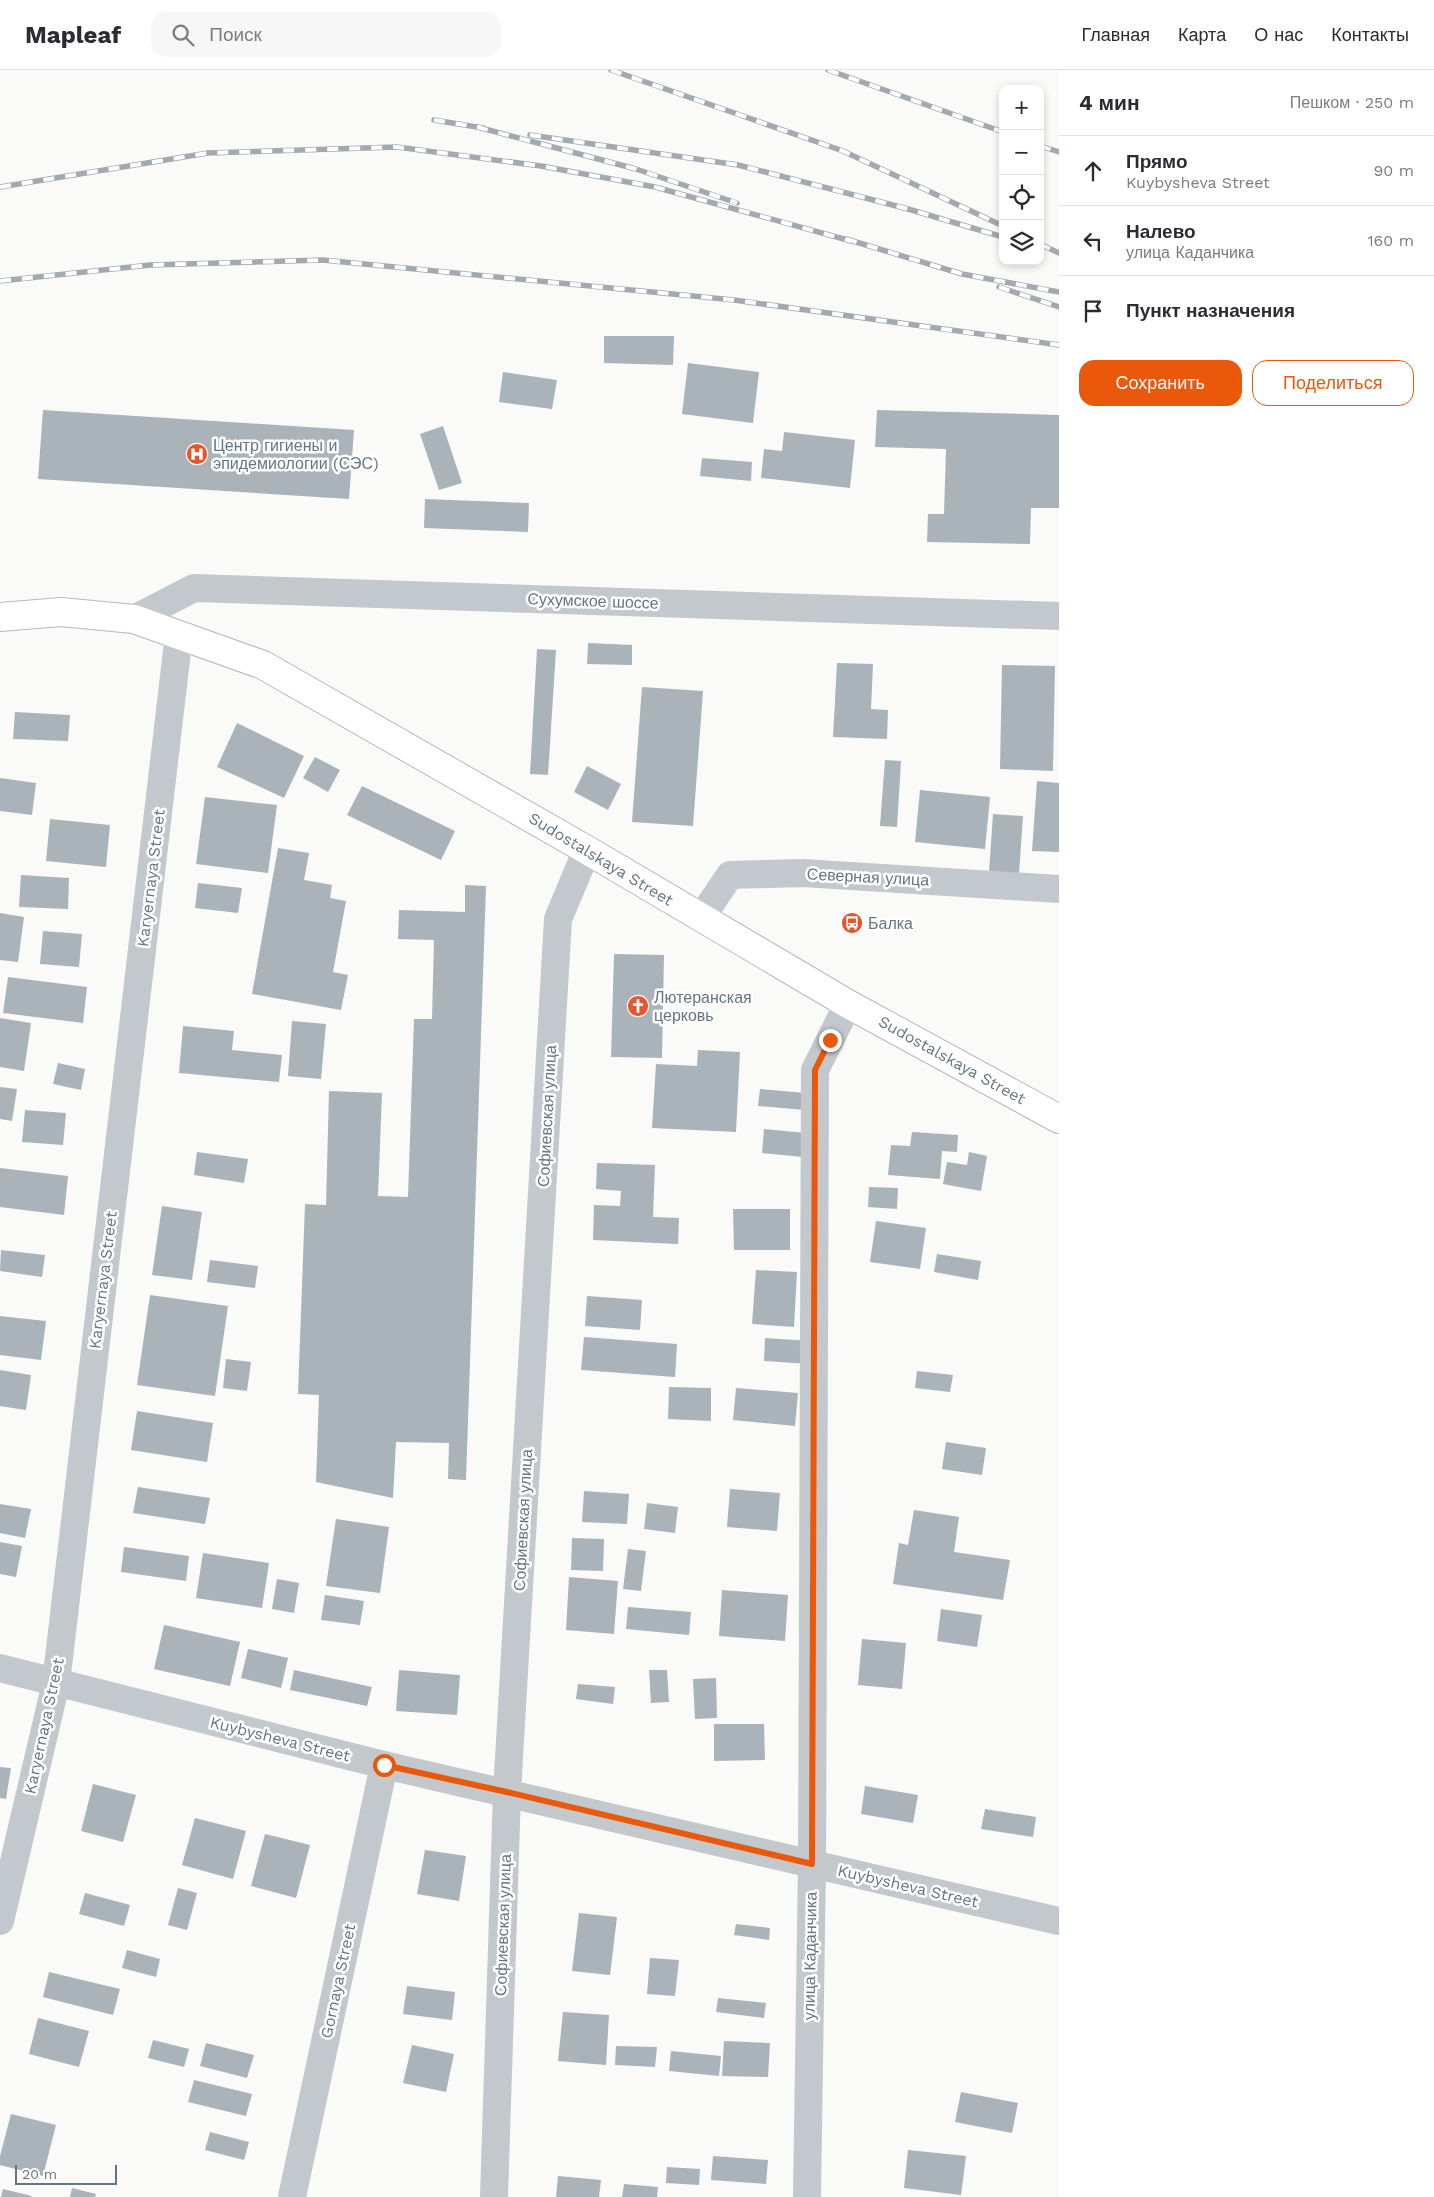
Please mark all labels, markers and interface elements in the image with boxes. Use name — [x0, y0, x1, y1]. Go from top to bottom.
search box — [151, 12, 501, 57]
text: Mapleaf — [25, 21, 121, 49]
icon: search — [169, 21, 197, 49]
text: Поиск — [209, 23, 262, 46]
text: Главная — [1081, 24, 1150, 45]
text: Карта — [1178, 24, 1226, 45]
text: О нас — [1254, 24, 1303, 45]
text: Контакты — [1331, 24, 1409, 45]
map controls — [999, 85, 1044, 265]
button: + — [999, 85, 1044, 130]
text: 4 мин — [1079, 90, 1140, 115]
text: Пешком · 250 m — [1290, 93, 1414, 112]
button: − — [999, 130, 1044, 175]
text: Прямо — [1126, 150, 1188, 173]
icon: ahead — [1079, 157, 1107, 185]
text: 90 m — [1373, 161, 1414, 180]
text: Kuybysheva Street — [1126, 173, 1270, 192]
button: locate — [999, 175, 1044, 220]
button: layers — [999, 220, 1044, 265]
text: Налево — [1126, 220, 1196, 243]
icon: left — [1079, 227, 1107, 255]
text: 160 m — [1367, 231, 1414, 250]
text: улица Каданчика — [1126, 243, 1254, 262]
icon: arrive — [1079, 297, 1107, 325]
text: Пункт назначения — [1126, 299, 1295, 322]
button: Сохранить — [1079, 360, 1242, 406]
button: Поделиться — [1252, 360, 1414, 406]
place label: Центр гигиены и эпидемиологии (СЭС) — [213, 436, 379, 473]
hospital icon: Центр гигиены и эпидемиологии (СЭС) — [185, 442, 209, 466]
street label: Сухумское шоссе — [527, 589, 659, 613]
street label: Karyernaya Street — [133, 808, 169, 948]
street label: Sudostalskaya Street — [525, 808, 677, 910]
street label: Северная улица — [806, 864, 930, 890]
bus stop icon: Балка — [840, 911, 864, 935]
place label: Балка — [868, 914, 913, 933]
place label: Лютеранская церковь — [654, 988, 752, 1025]
church icon: Лютеранская церковь — [626, 994, 650, 1018]
street label: Sudostalskaya Street — [875, 1012, 1029, 1108]
route end — [819, 1029, 842, 1052]
street label: Софиевская улица — [534, 1044, 560, 1187]
street label: Karyernaya Street — [85, 1210, 121, 1350]
street label: Софиевская улица — [510, 1448, 536, 1591]
street label: Karyernaya Street — [20, 1656, 68, 1796]
street label: Kuybysheva Street — [208, 1712, 352, 1766]
route start — [373, 1754, 396, 1777]
street label: Софиевская улица — [491, 1854, 515, 1996]
street label: Kuybysheva Street — [836, 1861, 980, 1911]
street label: улица Каданчика — [799, 1892, 821, 2020]
street label: Gornaya Street — [317, 1922, 359, 2040]
scale bar — [15, 2162, 118, 2185]
text: 20 m — [22, 2166, 57, 2182]

